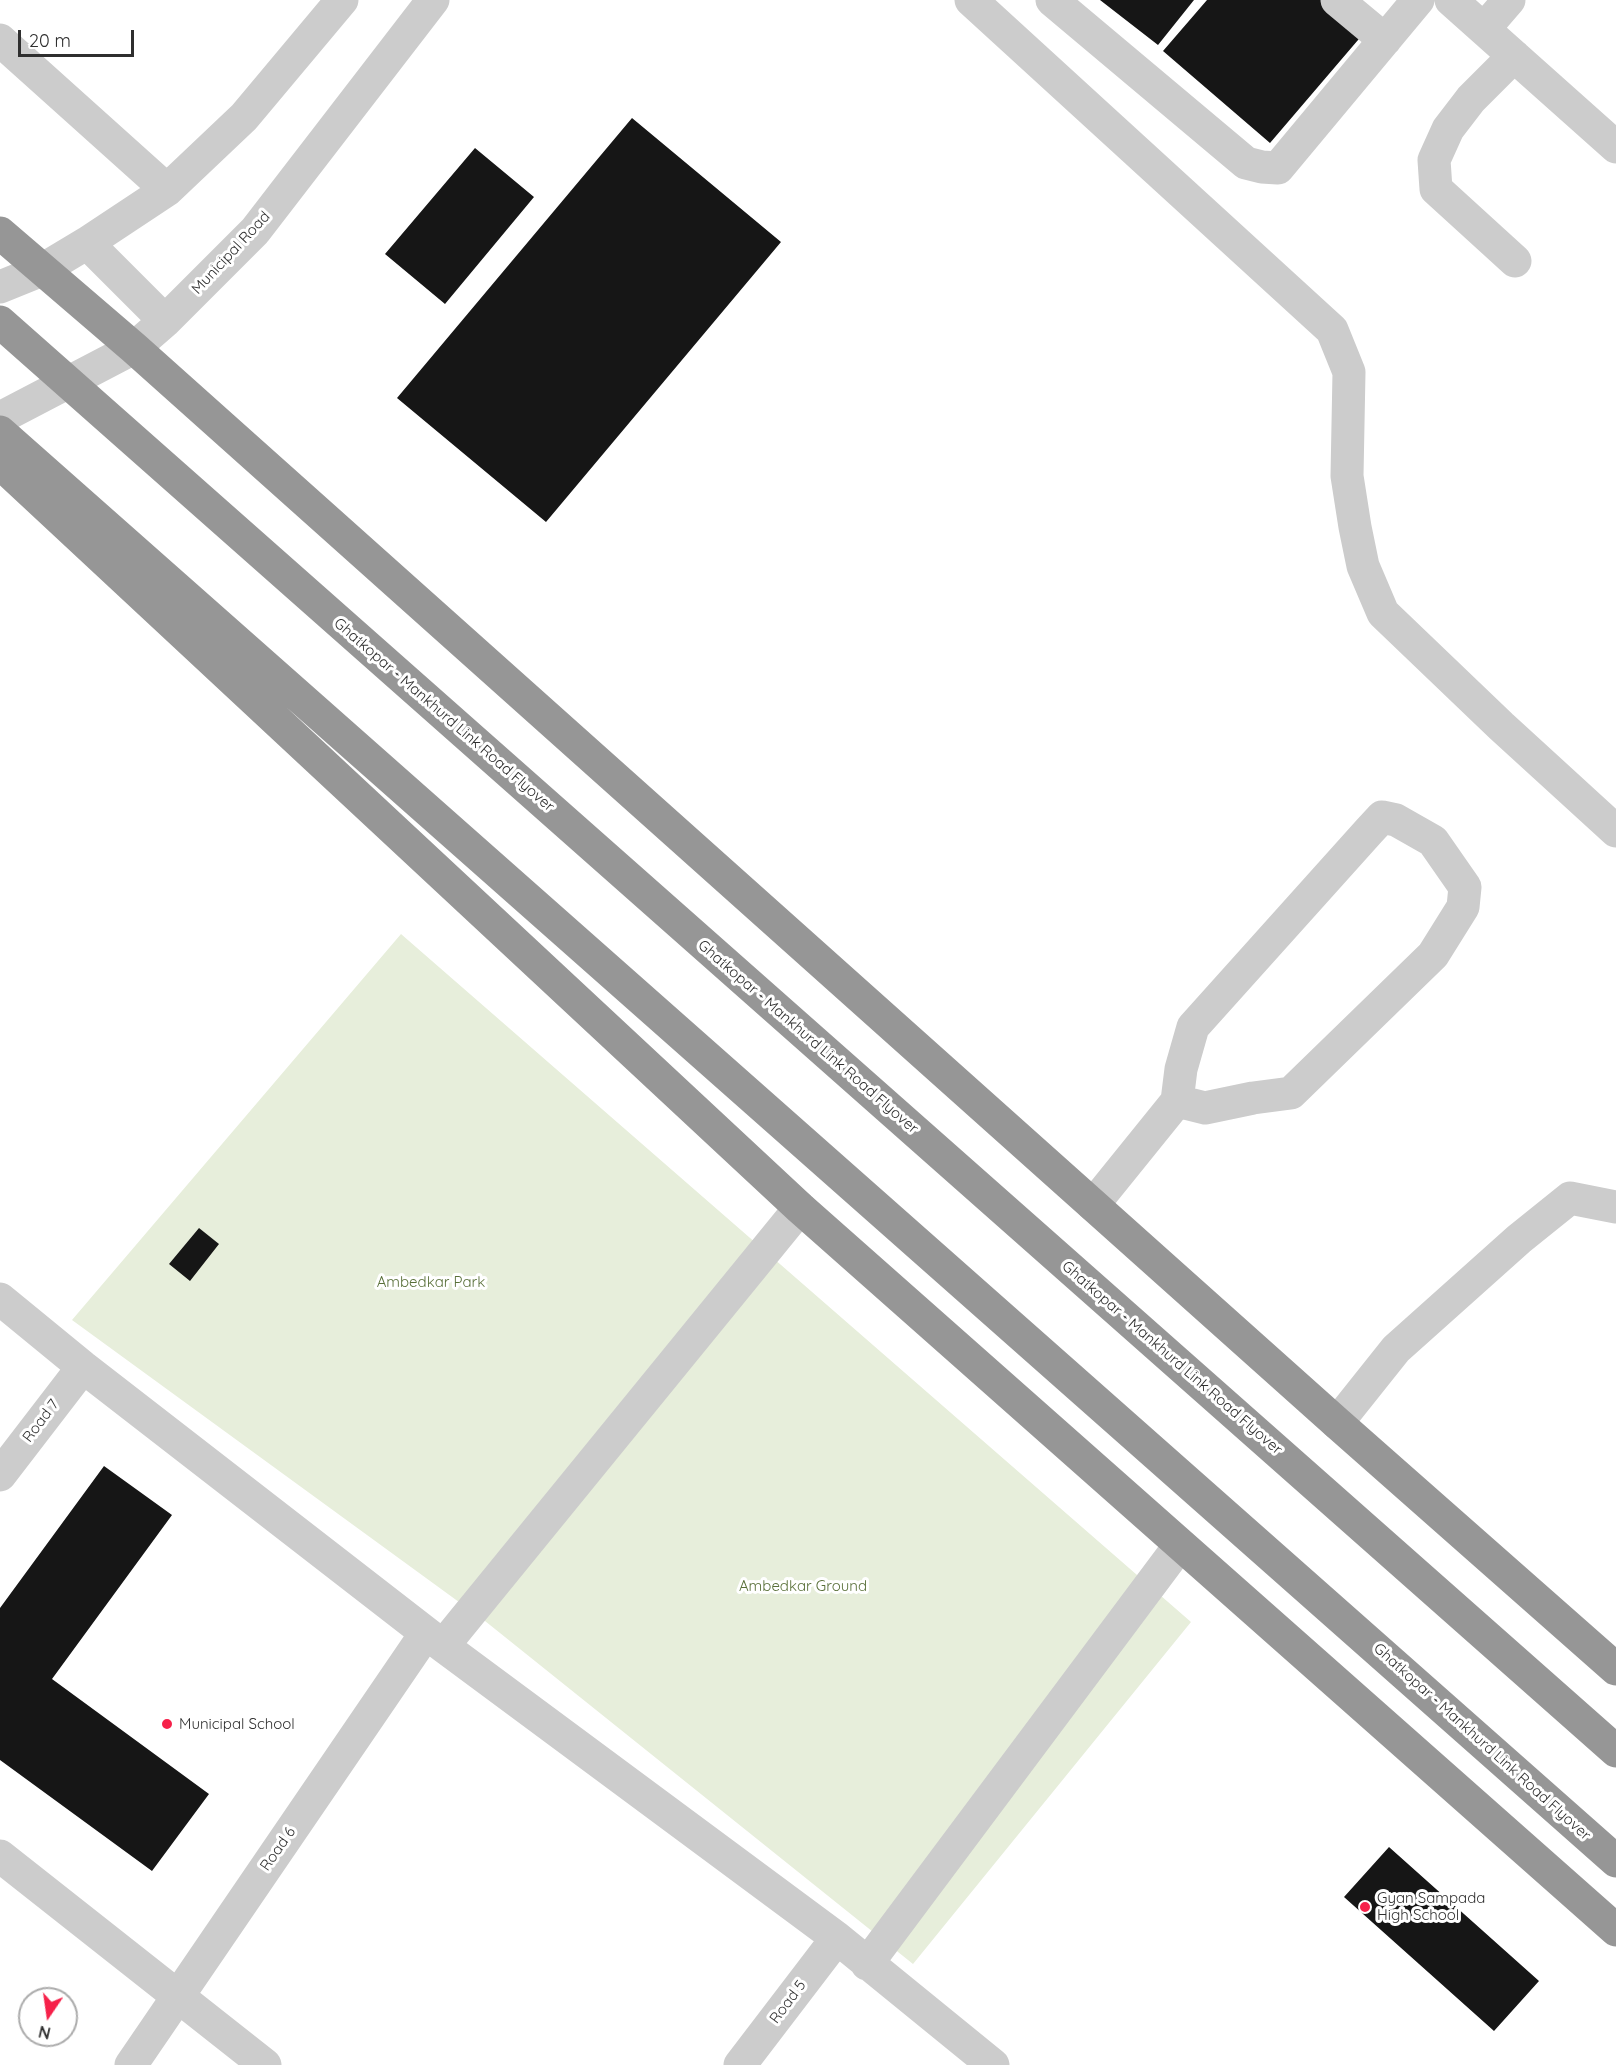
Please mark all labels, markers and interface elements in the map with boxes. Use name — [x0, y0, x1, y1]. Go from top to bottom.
scale bar — [21, 18, 136, 56]
text: 20 m — [29, 29, 71, 52]
street label: Municipal Road — [188, 208, 274, 298]
street label: Ghatkopar - Mankhurd Link Road Flyover — [330, 614, 558, 816]
street label: Ghatkopar - Mankhurd Link Road Flyover — [694, 936, 922, 1138]
street label: Ghatkopar - Mankhurd Link Road Flyover — [1058, 1257, 1286, 1459]
park label: Ambedkar Park — [377, 1273, 485, 1291]
street label: Road 7 — [19, 1396, 63, 1446]
park label: Ambedkar Ground — [739, 1577, 867, 1595]
street label: Ghatkopar - Mankhurd Link Road Flyover — [1370, 1640, 1594, 1844]
place label: Municipal School — [179, 1715, 295, 1733]
marker: Municipal School — [160, 1717, 174, 1731]
street label: Road 6 — [256, 1824, 300, 1874]
place label: Gyan Sampada High School — [1377, 1889, 1485, 1924]
marker: Gyan Sampada High School — [1358, 1900, 1372, 1914]
street label: Road 5 — [766, 1977, 810, 2027]
north arrow — [18, 1987, 78, 2047]
text: N — [36, 2022, 52, 2044]

